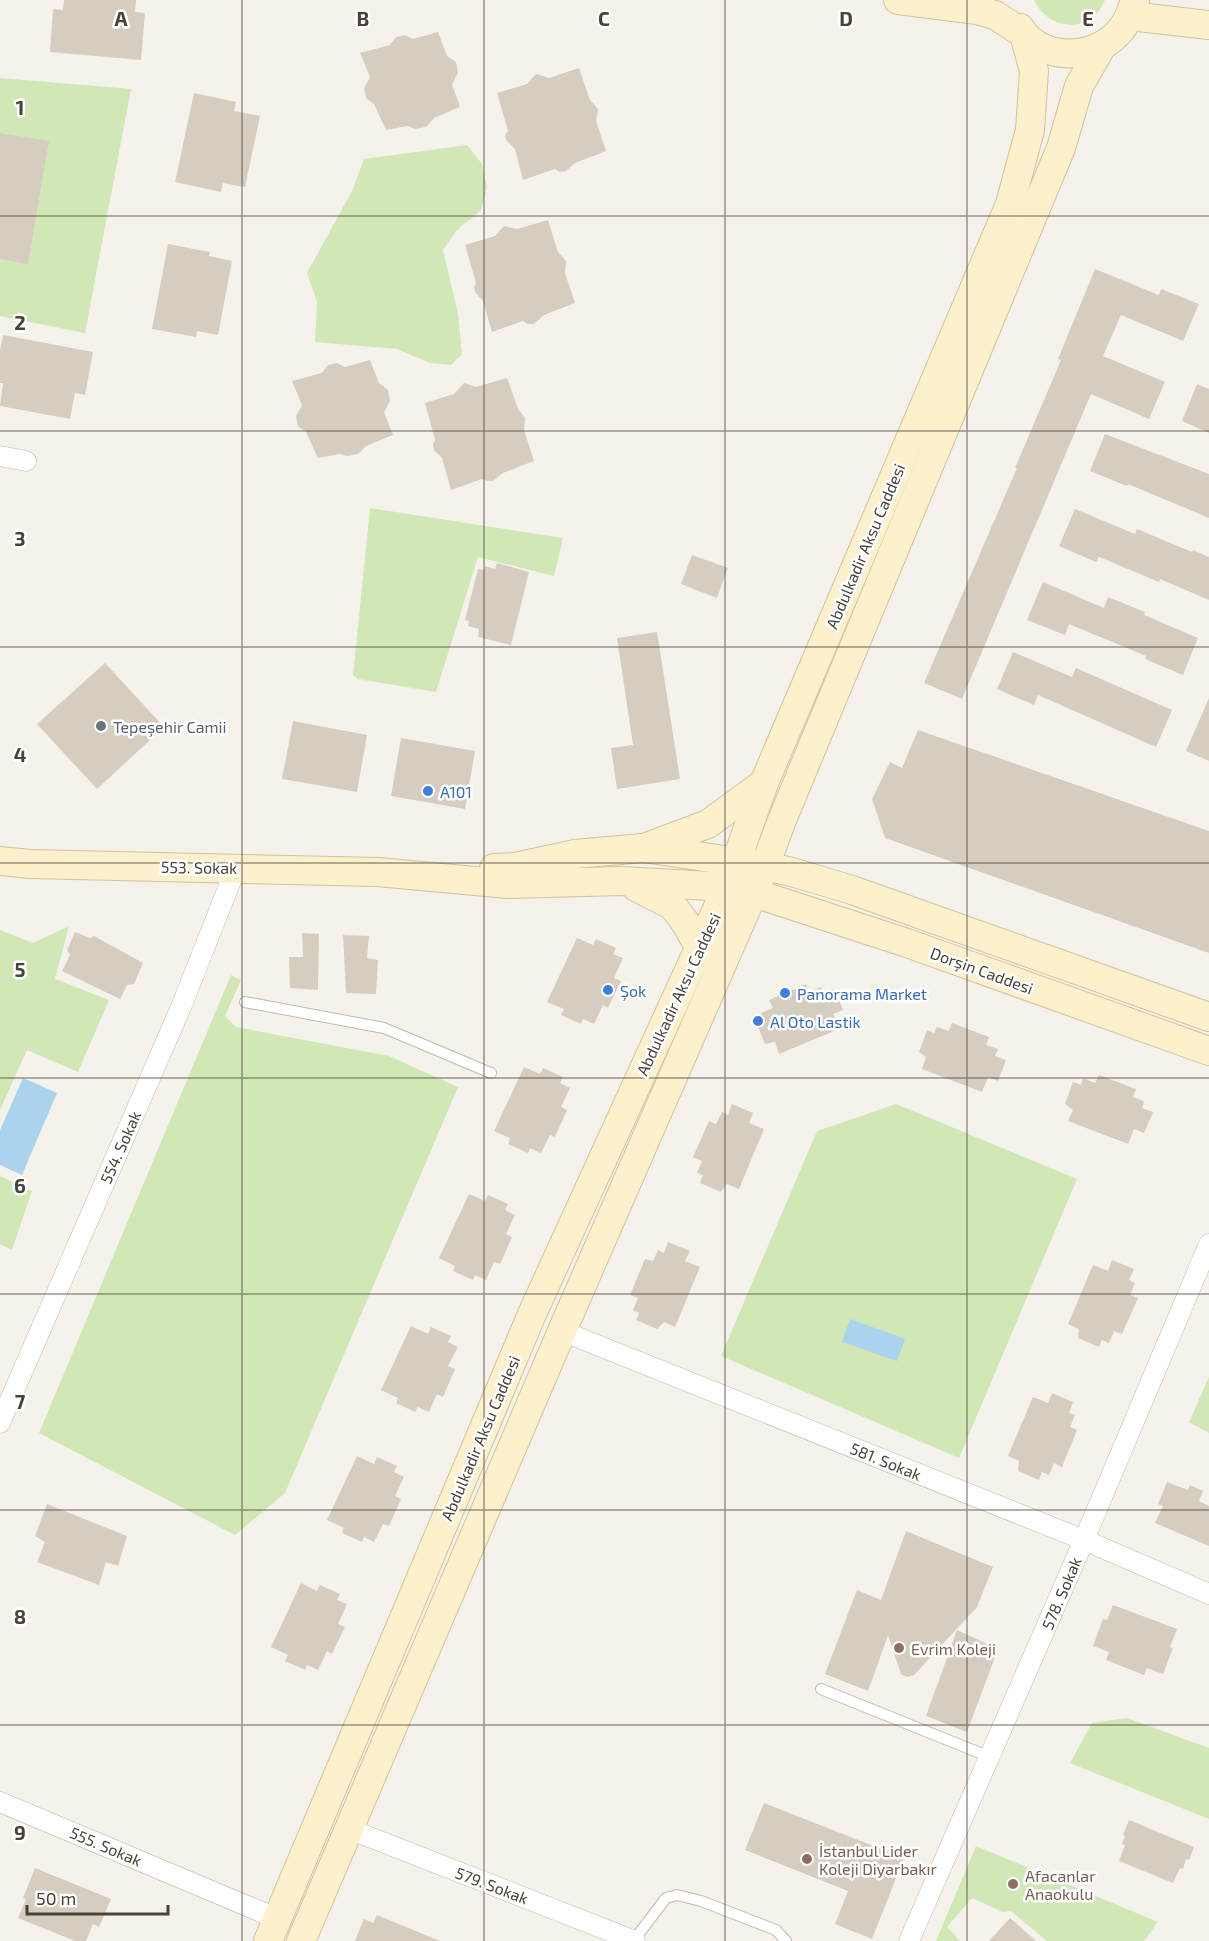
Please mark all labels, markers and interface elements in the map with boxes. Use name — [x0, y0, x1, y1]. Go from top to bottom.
text: A — [114, 6, 128, 30]
text: B — [357, 6, 369, 30]
text: C — [598, 6, 610, 30]
text: D — [839, 6, 853, 30]
text: E — [1082, 6, 1094, 30]
text: 1 — [16, 95, 24, 119]
text: 2 — [14, 310, 26, 334]
street label: Abdulkadir Aksu Caddesi — [822, 461, 908, 631]
text: 3 — [14, 526, 26, 550]
place label: Tepeşehir Camii — [113, 717, 226, 737]
marker: Tepeşehir Camii — [94, 719, 108, 733]
text: 4 — [14, 742, 27, 766]
place label: A101 — [440, 782, 472, 801]
marker: A101 — [421, 784, 435, 798]
street label: 553. Sokak — [161, 857, 237, 877]
street label: Abdulkadir Aksu Caddesi — [632, 910, 724, 1078]
street label: Dorşin Caddesi — [928, 943, 1036, 998]
text: 5 — [14, 957, 26, 981]
place label: Şok — [620, 981, 646, 1001]
marker: Şok — [601, 983, 615, 997]
place label: Panorama Market — [797, 984, 927, 1003]
marker: Panorama Market — [778, 986, 792, 1000]
place label: Al Oto Lastik — [770, 1012, 861, 1031]
marker: Al Oto Lastik — [751, 1014, 765, 1028]
street label: 554. Sokak — [96, 1108, 144, 1186]
text: 6 — [14, 1173, 26, 1197]
street label: Abdulkadir Aksu Caddesi — [437, 1353, 523, 1523]
text: 7 — [15, 1389, 26, 1413]
street label: 581. Sokak — [848, 1438, 924, 1484]
street label: 578. Sokak — [1037, 1554, 1085, 1632]
text: 8 — [14, 1604, 26, 1628]
place label: Evrim Koleji — [911, 1639, 996, 1659]
marker: Evrim Koleji — [892, 1641, 906, 1655]
text: 9 — [14, 1820, 26, 1844]
street label: 555. Sokak — [67, 1822, 145, 1870]
place label: İstanbul Lider Koleji Diyarbakır — [819, 1841, 937, 1879]
marker: İstanbul Lider Koleji Diyarbakır — [800, 1852, 814, 1866]
street label: 579. Sokak — [453, 1862, 531, 1908]
place label: Afacanlar Anaokulu — [1025, 1866, 1096, 1903]
marker: Afacanlar Anaokulu — [1006, 1877, 1020, 1891]
scale bar — [27, 1878, 168, 1916]
text: 50 m — [36, 1887, 76, 1909]

